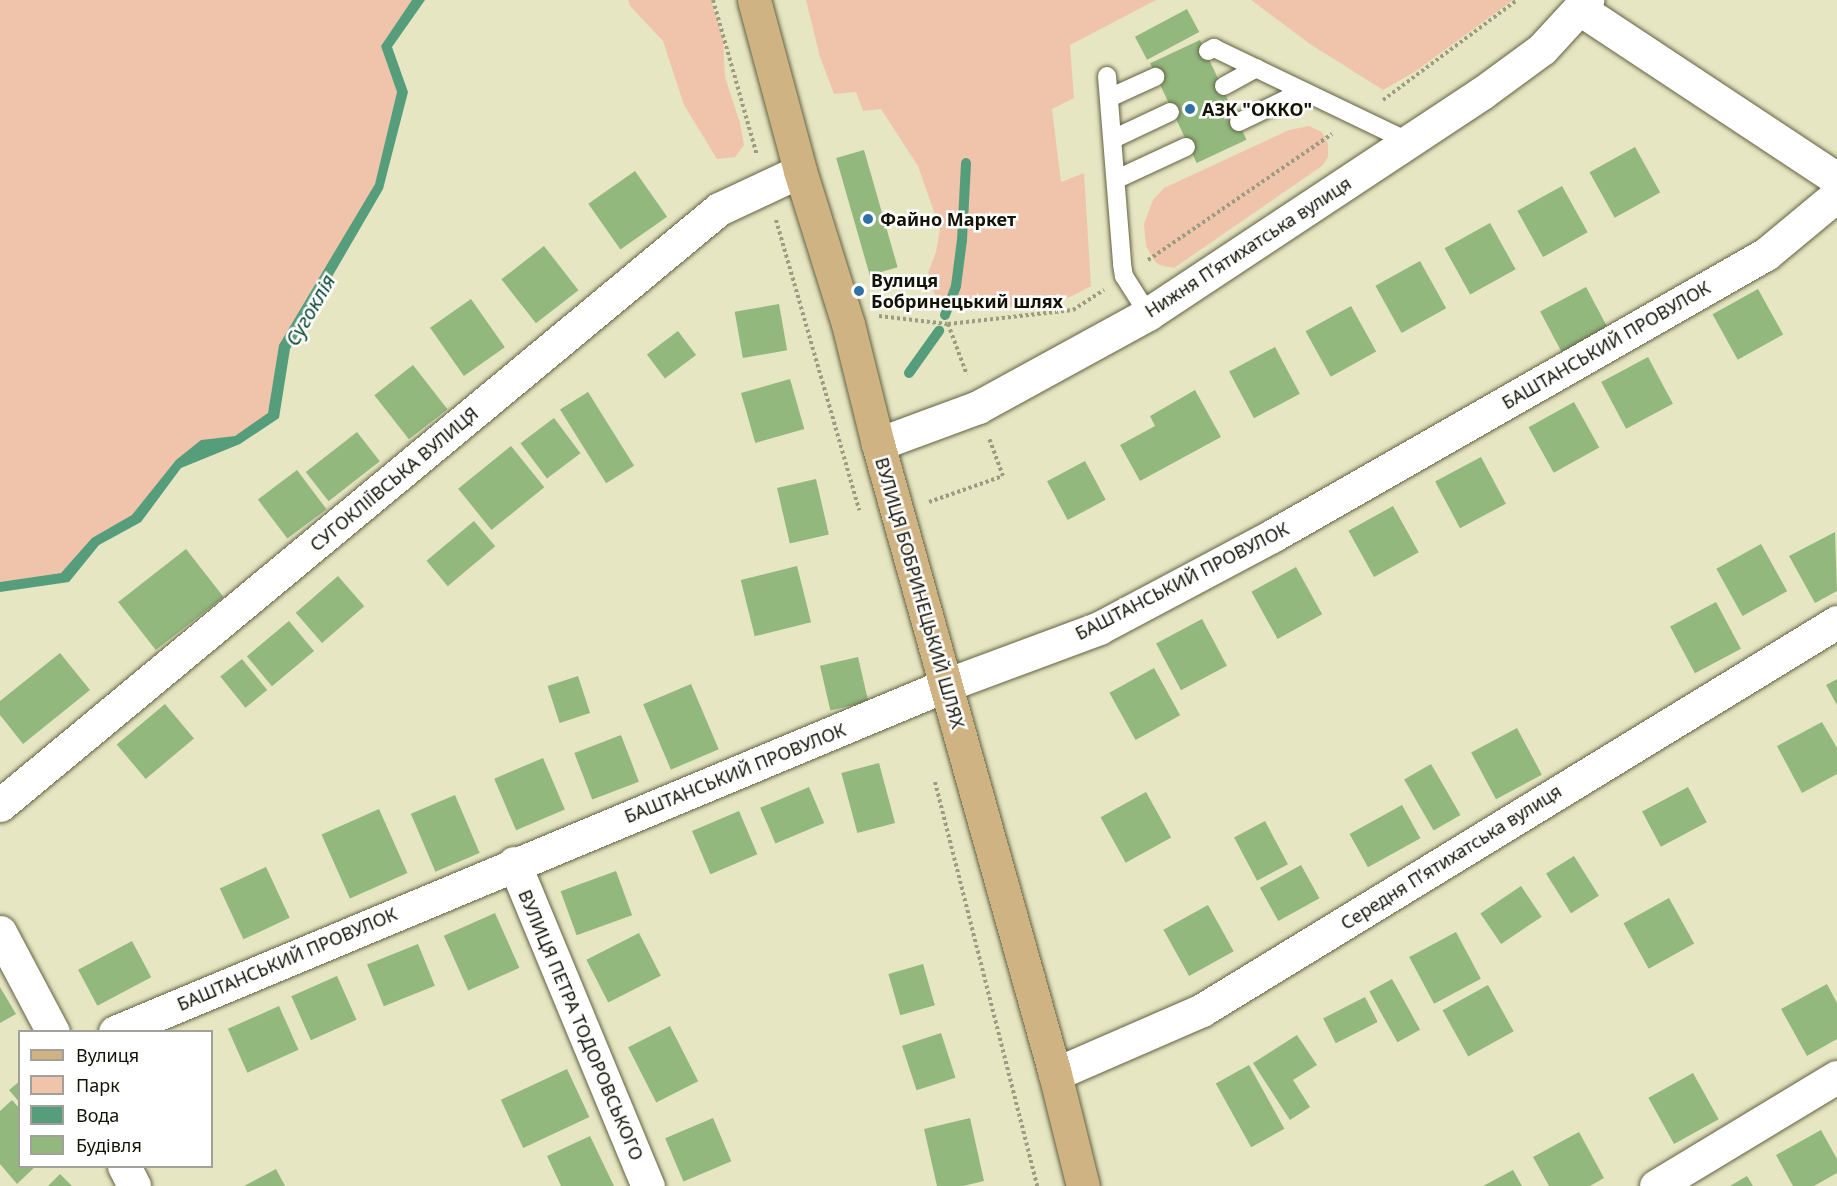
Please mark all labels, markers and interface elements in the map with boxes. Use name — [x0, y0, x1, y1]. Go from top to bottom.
place label: АЗК "ОККО" — [1202, 98, 1312, 120]
marker: АЗК "ОККО" — [1183, 102, 1197, 116]
street label: Нижня Пʼятихатська вулиця — [1141, 172, 1355, 322]
place label: Файно Маркет — [880, 208, 1016, 230]
marker: Файно Маркет — [861, 212, 875, 226]
water label: Сугоклія — [280, 270, 340, 350]
place label: Вулиця Бобринецький шлях — [871, 270, 1063, 312]
street label: БАШТАНСЬКИЙ ПРОВУЛОК — [1498, 276, 1714, 414]
marker: Вулиця Бобринецький шлях — [852, 284, 866, 298]
street label: СУГОКЛІЇВСЬКА ВУЛИЦЯ — [306, 402, 482, 556]
street label: ВУЛИЦЯ БОБРИНЕЦЬКИЙ ШЛЯХ — [871, 455, 969, 731]
street label: БАШТАНСЬКИЙ ПРОВУЛОК — [1072, 518, 1292, 644]
street label: БАШТАНСЬКИЙ ПРОВУЛОК — [621, 719, 849, 827]
street label: Середня Пʼятихатська вулиця — [1337, 780, 1565, 934]
street label: ВУЛИЦЯ ПЕТРА ТОДОРОВСЬКОГО — [514, 886, 648, 1164]
street label: БАШТАНСЬКИЙ ПРОВУЛОК — [174, 903, 400, 1015]
legend — [18, 1030, 213, 1168]
text: Вулиця — [76, 1043, 139, 1067]
text: Парк — [76, 1073, 120, 1097]
text: Вода — [76, 1103, 119, 1127]
text: Будівля — [76, 1133, 142, 1157]

